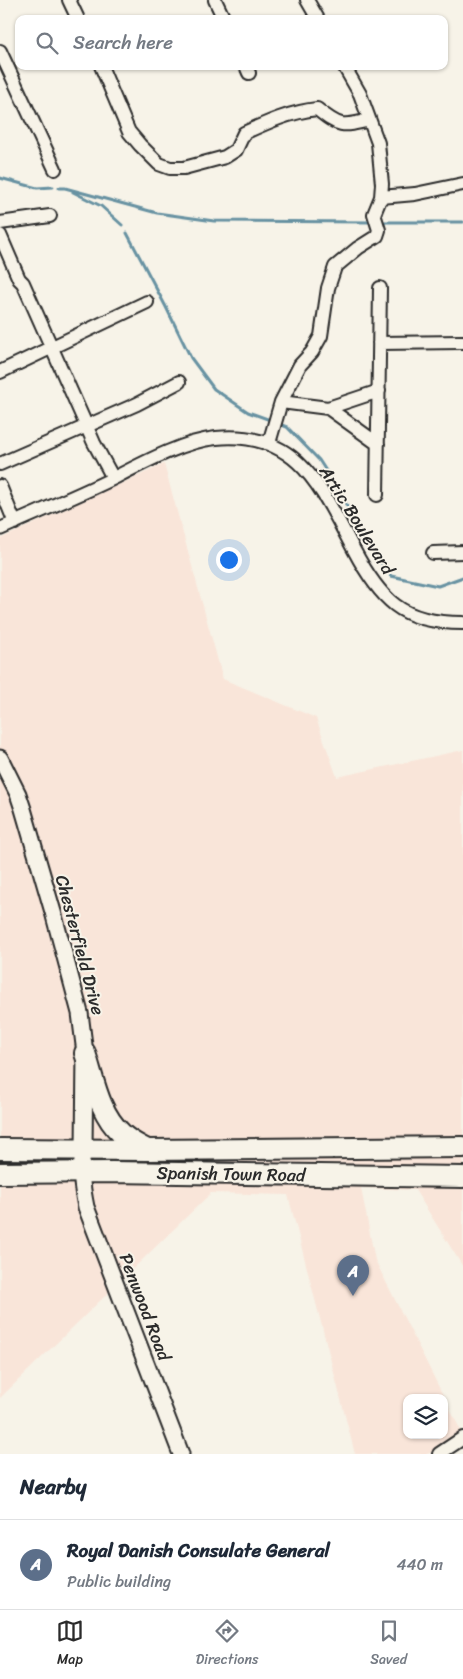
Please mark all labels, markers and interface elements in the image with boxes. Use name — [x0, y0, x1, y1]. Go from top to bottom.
search box — [15, 15, 448, 70]
text: Search here — [73, 26, 173, 59]
icon: search — [33, 29, 61, 57]
street label: Artic Boulevard — [310, 458, 404, 583]
your location — [216, 547, 242, 573]
street label: Chesterfield Drive — [46, 871, 114, 1019]
street label: Spanish Town Road — [156, 1157, 307, 1191]
street label: Penwood Road — [110, 1248, 181, 1367]
pin: A — [337, 1255, 369, 1296]
map controls — [403, 1394, 448, 1439]
button: layers — [403, 1394, 448, 1439]
text: Nearby — [20, 1468, 86, 1506]
text: Royal Danish Consulate General — [67, 1534, 330, 1567]
text: A — [31, 1550, 41, 1579]
text: 440 m — [396, 1550, 443, 1579]
text: Public building — [67, 1567, 171, 1596]
tab: Map — [56, 1617, 84, 1672]
tab: Directions — [196, 1617, 258, 1672]
tab: Saved — [370, 1617, 407, 1672]

